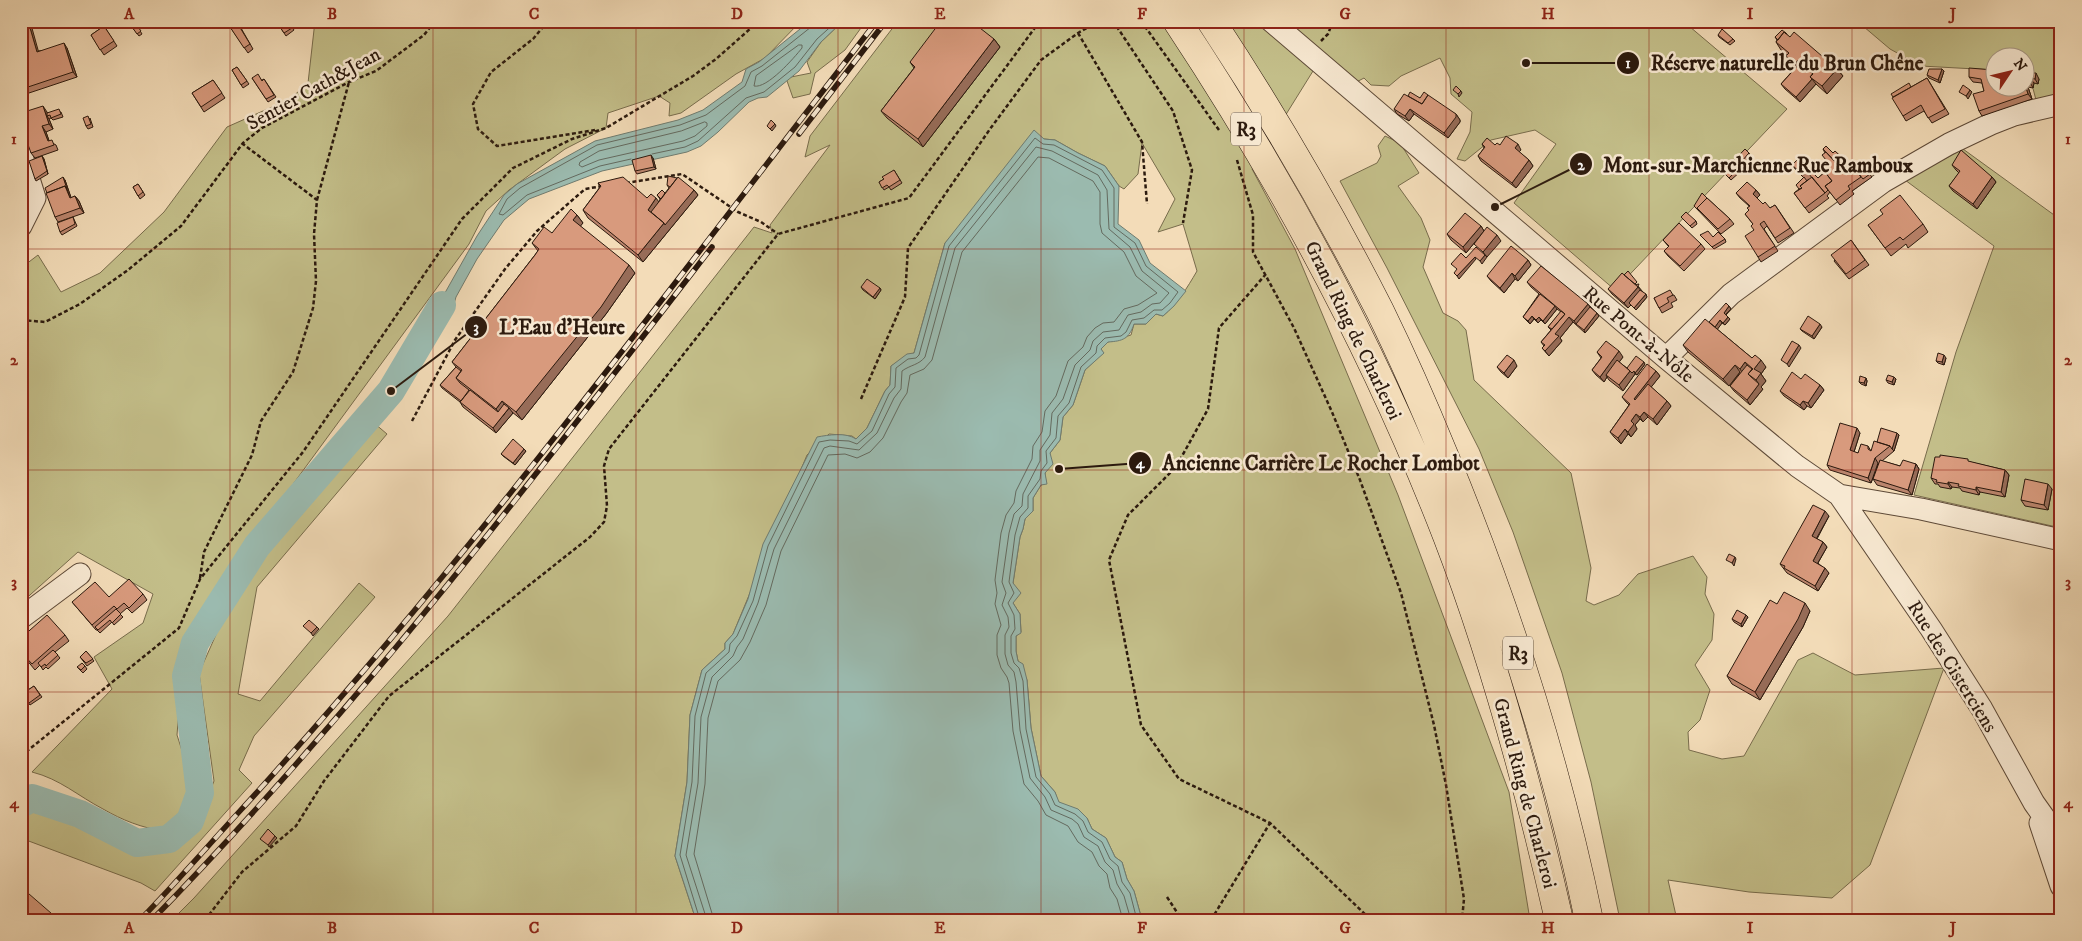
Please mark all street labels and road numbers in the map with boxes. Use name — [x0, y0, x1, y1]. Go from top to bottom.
street label: Sentier Cath&Jean — [242, 42, 386, 137]
road number: R3 — [1231, 112, 1261, 146]
street label: Grand Ring de Charleroi — [1298, 237, 1407, 424]
street label: Rue Pont-à-Nôle — [1577, 281, 1699, 389]
street label: Rue des Cisterciens — [1901, 596, 2003, 738]
road number: R3 — [1503, 636, 1533, 670]
street label: Grand Ring de Charleroi — [1487, 695, 1562, 891]

